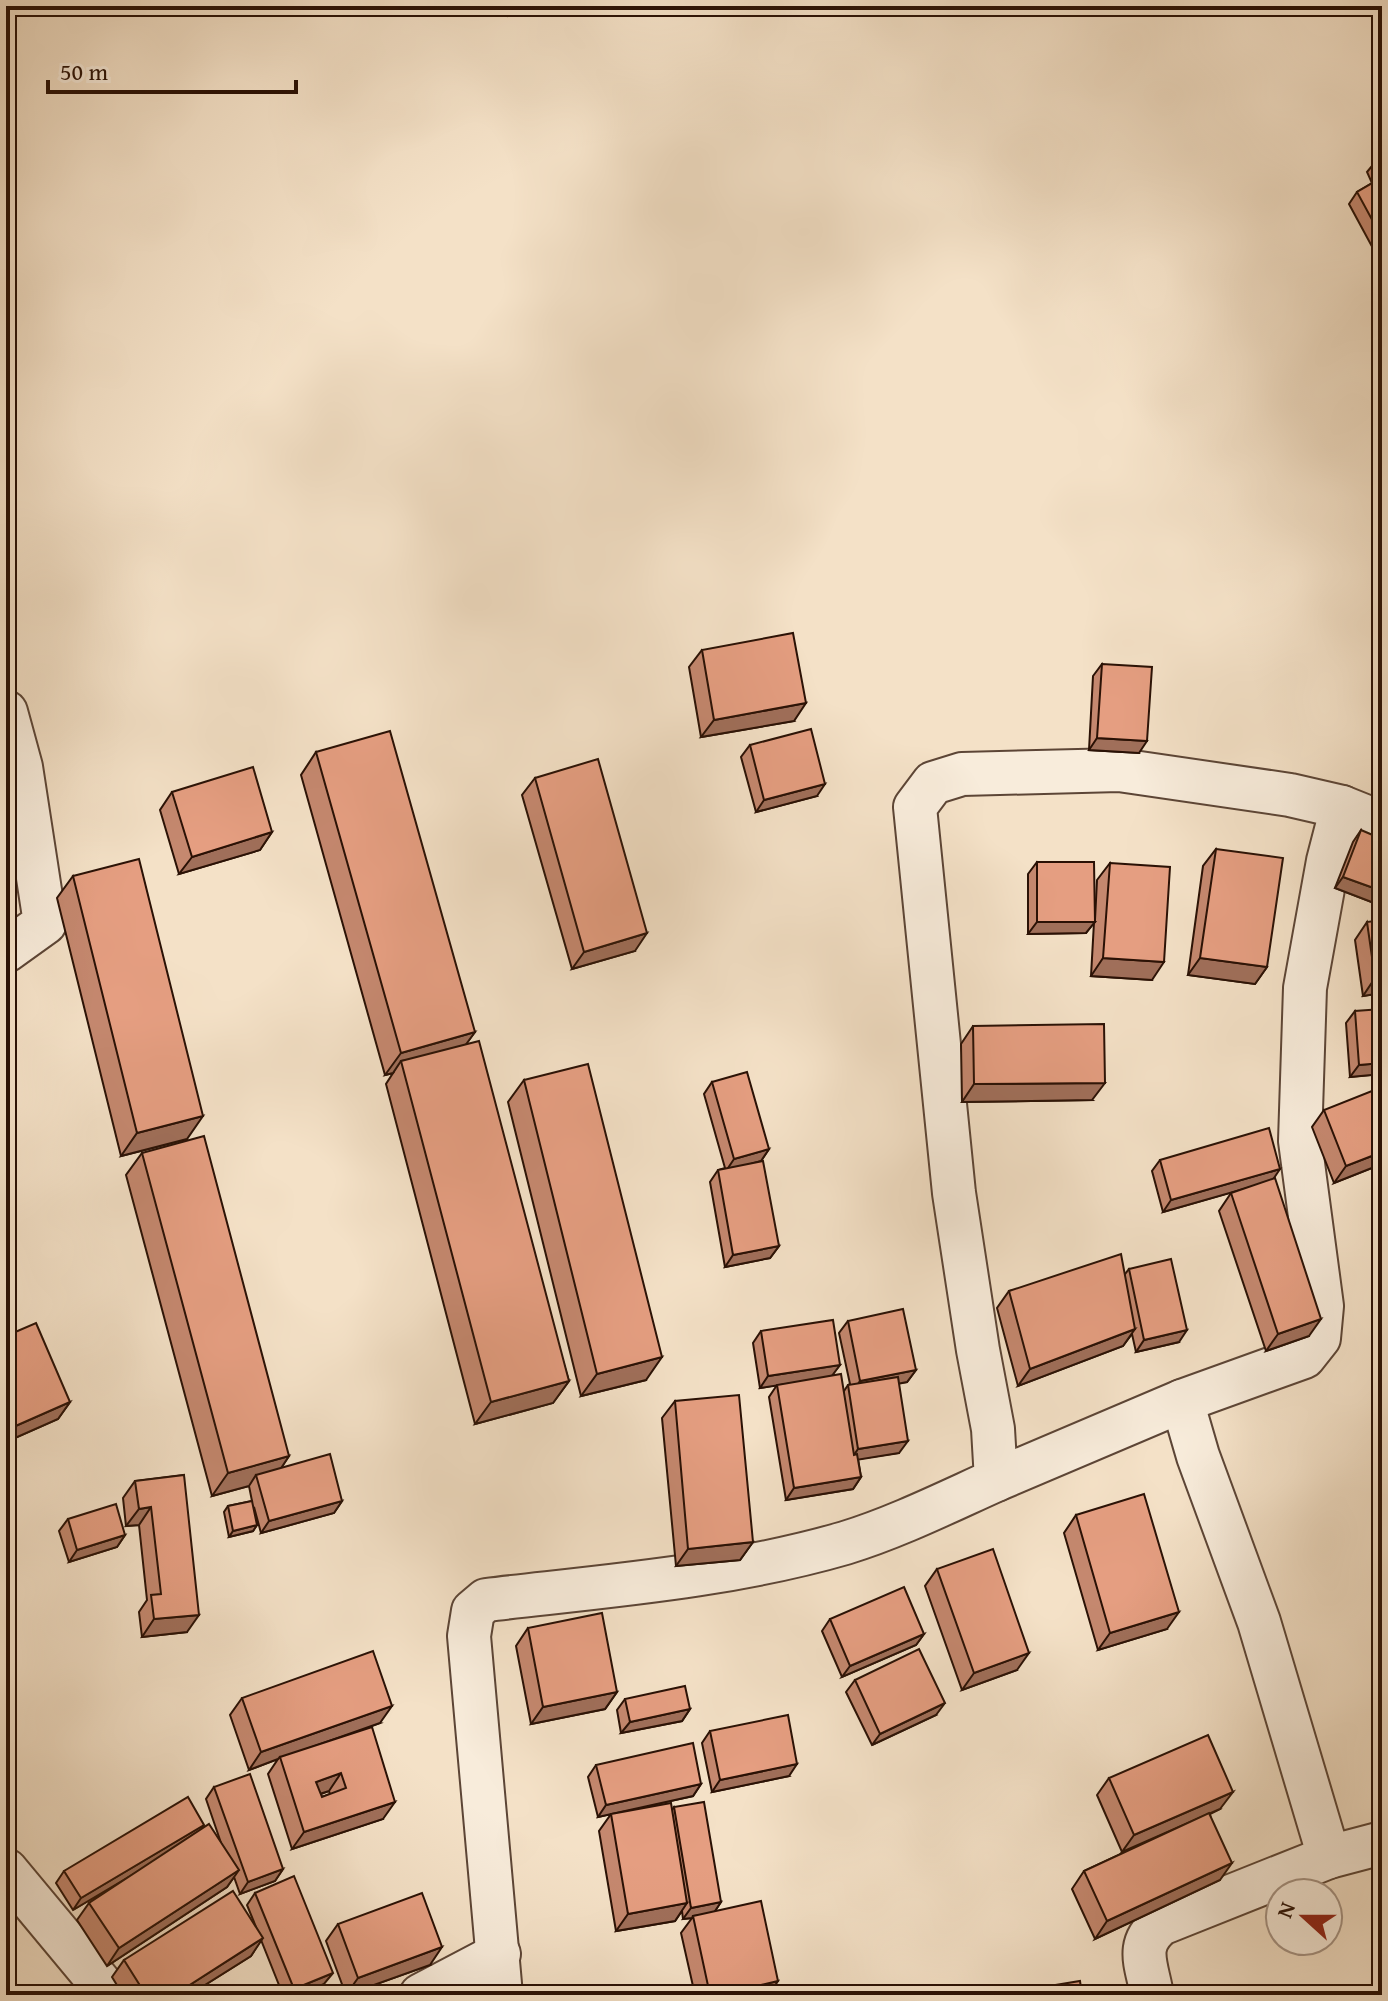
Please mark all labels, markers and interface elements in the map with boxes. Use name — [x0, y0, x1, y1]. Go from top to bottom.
scale bar — [48, 44, 296, 94]
text: 50 m — [60, 54, 108, 89]
north arrow — [1264, 1877, 1344, 1957]
text: N — [1268, 1897, 1303, 1922]

